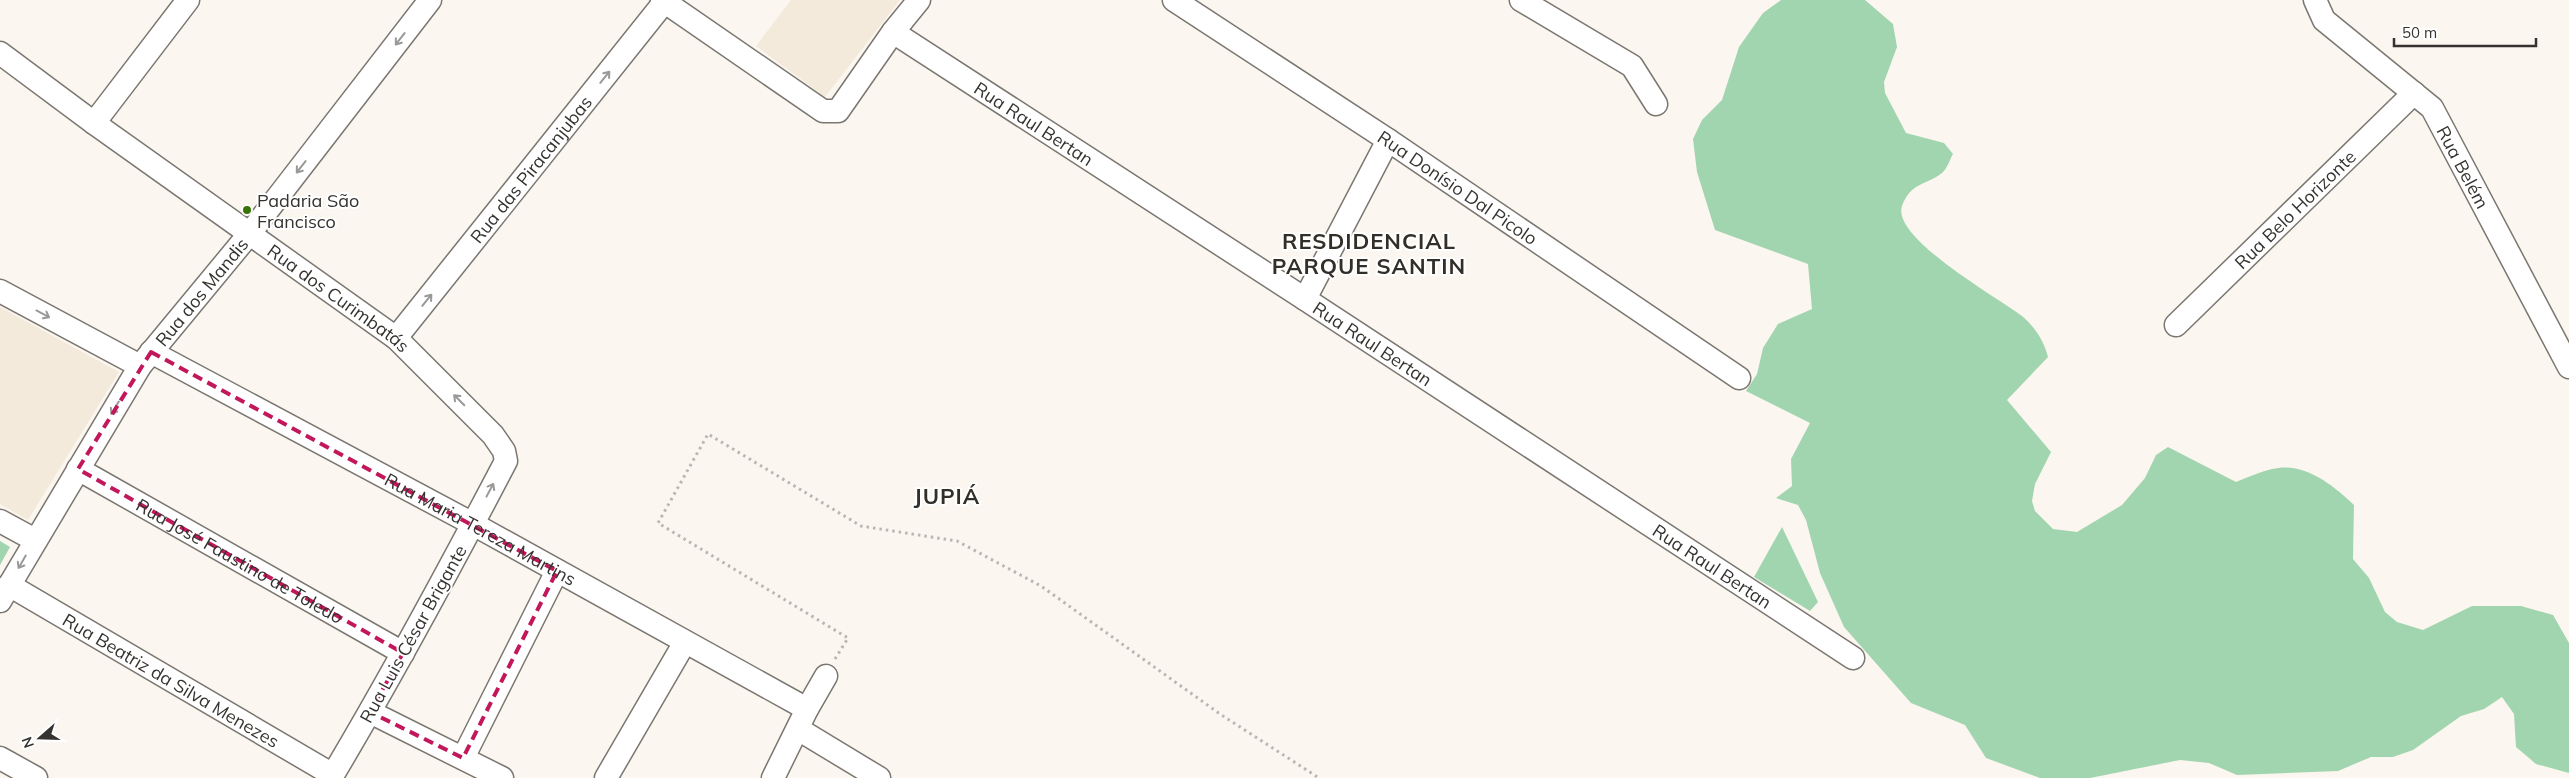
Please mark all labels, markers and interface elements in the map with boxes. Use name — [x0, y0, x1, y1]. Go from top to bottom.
scale bar — [2394, 15, 2536, 47]
text: 50 m — [2402, 23, 2437, 42]
one-way arrow — [395, 32, 406, 45]
one-way arrow — [599, 71, 610, 84]
street label: Rua Raul Bertan — [970, 76, 1098, 170]
street label: Rua das Piracanjubas — [465, 91, 597, 248]
street label: Rua Belém — [2432, 122, 2494, 212]
street label: Rua Donísio Dal Picolo — [1374, 125, 1542, 250]
street label: Rua Belo Horizonte — [2229, 145, 2360, 273]
one-way arrow — [295, 160, 306, 173]
place label: Padaria São Francisco — [257, 189, 359, 233]
marker: Padaria São Francisco — [241, 204, 253, 216]
district label: RESDIDENCIAL PARQUE SANTIN — [1272, 227, 1466, 280]
street label: Rua dos Mandis — [150, 233, 253, 351]
street label: Rua dos Curimbatás — [263, 239, 415, 357]
one-way arrow — [421, 294, 432, 307]
street label: Rua Raul Bertan — [1309, 296, 1437, 391]
one-way arrow — [35, 310, 50, 319]
one-way arrow — [453, 394, 465, 406]
one-way arrow — [109, 400, 119, 414]
street label: Rua Maria Tereza Martins — [381, 468, 580, 590]
district label: JUPIÁ — [914, 482, 980, 510]
one-way arrow — [485, 483, 495, 498]
street label: Rua José Faustino de Toledo — [132, 493, 347, 628]
street label: Rua Raul Bertan — [1648, 519, 1776, 613]
street label: Rua Luis César Brigante — [354, 541, 472, 727]
one-way arrow — [17, 555, 27, 569]
street label: Rua Beatriz da Silva Menezes — [59, 608, 284, 753]
north arrow — [15, 713, 65, 763]
text: N — [18, 734, 38, 750]

